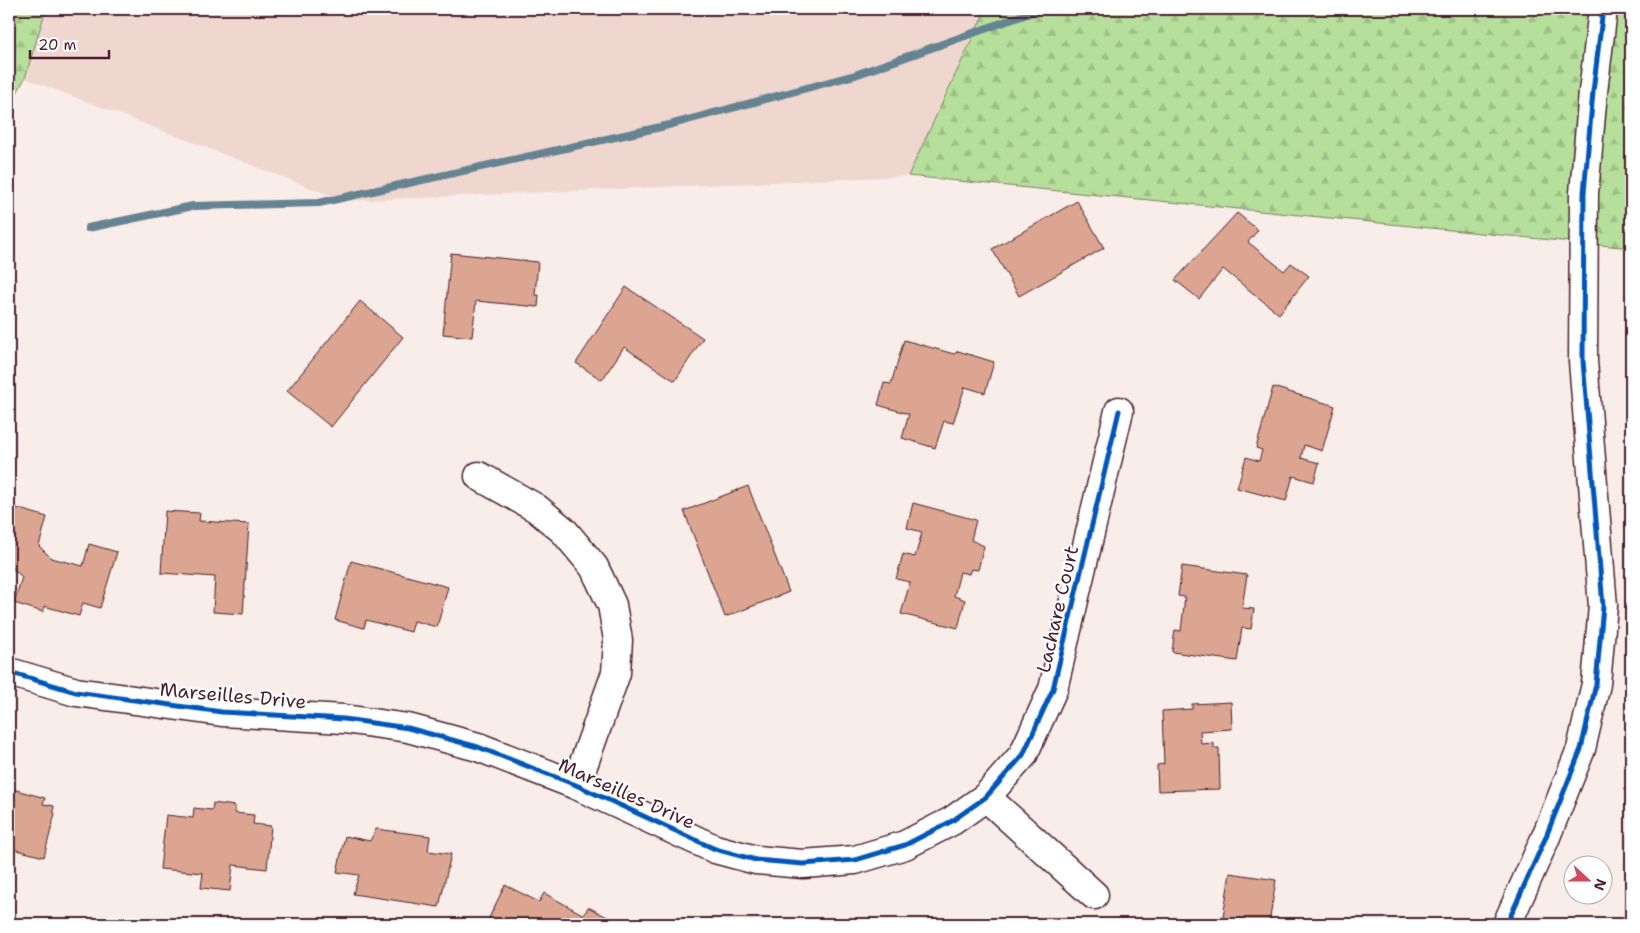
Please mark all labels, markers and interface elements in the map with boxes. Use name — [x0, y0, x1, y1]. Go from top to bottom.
scale bar — [30, 28, 109, 60]
text: 20 m — [38, 35, 77, 55]
street label: Lachare Court — [1031, 543, 1084, 675]
street label: Marseilles Drive — [159, 677, 307, 714]
street label: Marseilles Drive — [555, 752, 699, 835]
north arrow — [1562, 856, 1612, 906]
text: N — [1590, 876, 1611, 893]

